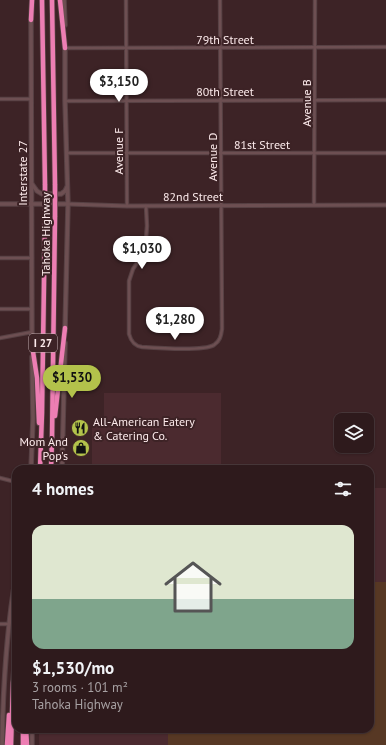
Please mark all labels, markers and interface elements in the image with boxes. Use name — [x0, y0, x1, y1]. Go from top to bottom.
street label: 79th Street — [196, 32, 254, 47]
pin: $3,150 — [86, 69, 152, 103]
text: $3,150 — [99, 73, 139, 90]
street label: Avenue B — [299, 79, 314, 127]
street label: 80th Street — [196, 84, 254, 99]
street label: Avenue F — [111, 128, 126, 174]
street label: Avenue D — [205, 133, 220, 181]
street label: 81st Street — [234, 137, 290, 152]
street label: Interstate 27 — [15, 140, 30, 206]
street label: 82nd Street — [163, 189, 223, 204]
street label: Tahoka Highway — [38, 192, 53, 276]
pin: $1,030 — [109, 236, 175, 270]
text: $1,030 — [122, 240, 162, 257]
pin: $1,280 — [142, 307, 208, 341]
text: $1,280 — [155, 311, 195, 328]
road number: I 27 — [29, 334, 57, 352]
pin: $1,530 — [39, 365, 105, 399]
text: $1,530 — [52, 369, 92, 386]
map controls — [334, 413, 374, 453]
button: layers — [334, 413, 374, 453]
place label: All-American Eatery & Catering Co. — [93, 414, 195, 443]
restaurant icon: All-American Eatery & Catering Co. — [70, 418, 90, 438]
place label: Mom And Pop's — [19, 434, 68, 463]
shop icon: Mom And Pop's — [71, 438, 91, 458]
text: 4 homes — [32, 478, 94, 500]
icon: filters — [332, 478, 354, 500]
icon: home — [157, 551, 229, 623]
text: $1,530/mo — [32, 657, 114, 679]
text: 3 rooms · 101 m² — [32, 679, 128, 696]
text: Tahoka Highway — [32, 696, 123, 713]

